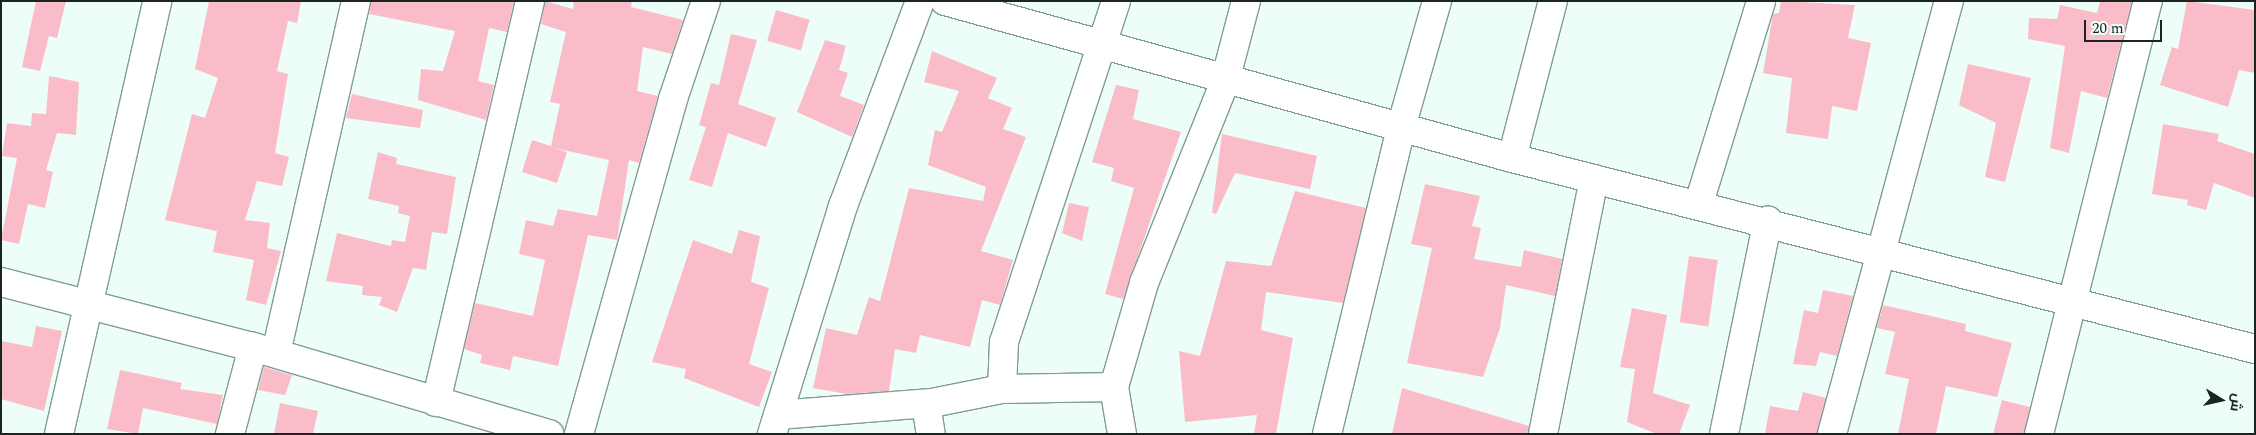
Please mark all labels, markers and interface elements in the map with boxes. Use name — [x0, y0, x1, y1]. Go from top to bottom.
scale bar — [2086, 10, 2164, 42]
text: 20 m — [2092, 17, 2124, 40]
north arrow — [2196, 375, 2246, 425]
text: ش — [2224, 392, 2248, 413]

